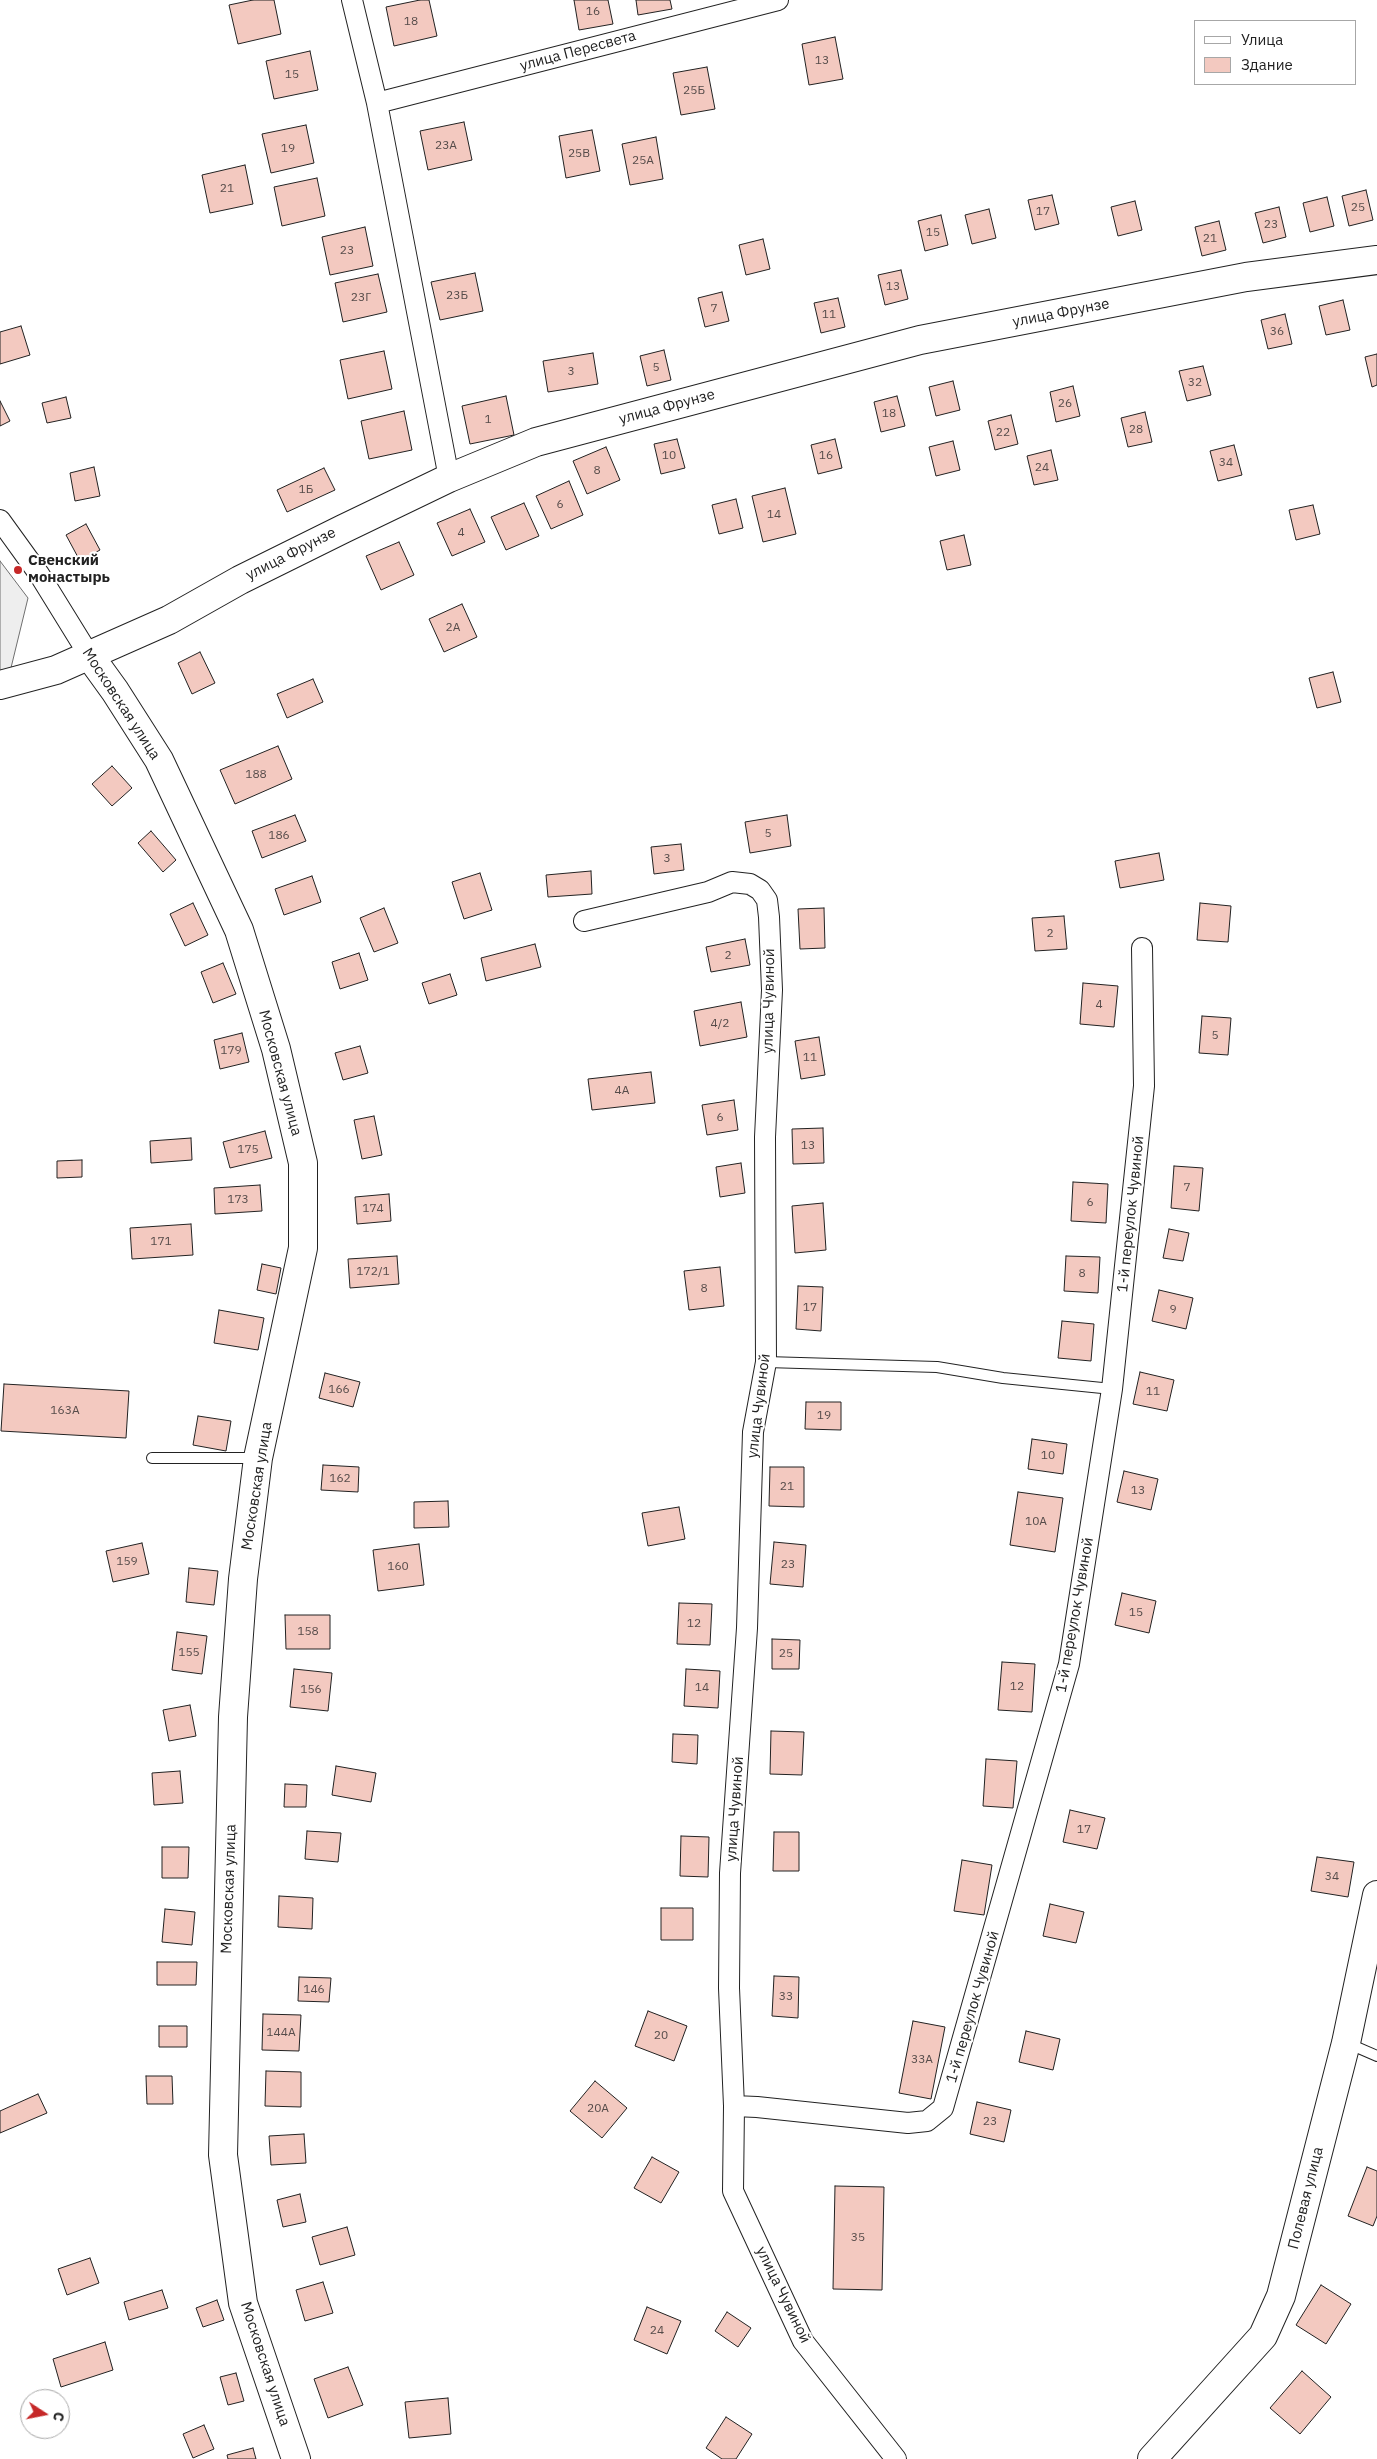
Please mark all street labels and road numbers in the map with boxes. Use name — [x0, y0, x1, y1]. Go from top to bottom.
street label: улица Пересвета — [518, 27, 638, 75]
street label: улица Фрунзе — [1011, 295, 1111, 331]
street label: улица Фрунзе — [617, 386, 717, 428]
street label: улица Фрунзе — [243, 524, 339, 584]
street label: Московская улица — [78, 645, 164, 763]
street label: улица Чувиной — [759, 948, 779, 1054]
street label: Московская улица — [255, 1008, 305, 1138]
street label: 1-й переулок Чувиной — [1114, 1135, 1148, 1293]
street label: улица Чувиной — [744, 1353, 774, 1459]
street label: Московская улица — [238, 1421, 276, 1551]
street label: 1-й переулок Чувиной — [1052, 1536, 1098, 1694]
street label: улица Чувиной — [722, 1756, 748, 1862]
street label: Московская улица — [218, 1824, 240, 1954]
street label: 1-й переулок Чувиной — [943, 1929, 1003, 2085]
street label: Полевая улица — [1285, 2145, 1327, 2251]
street label: улица Чувиной — [752, 2244, 814, 2346]
street label: Московская улица — [236, 2300, 294, 2428]

